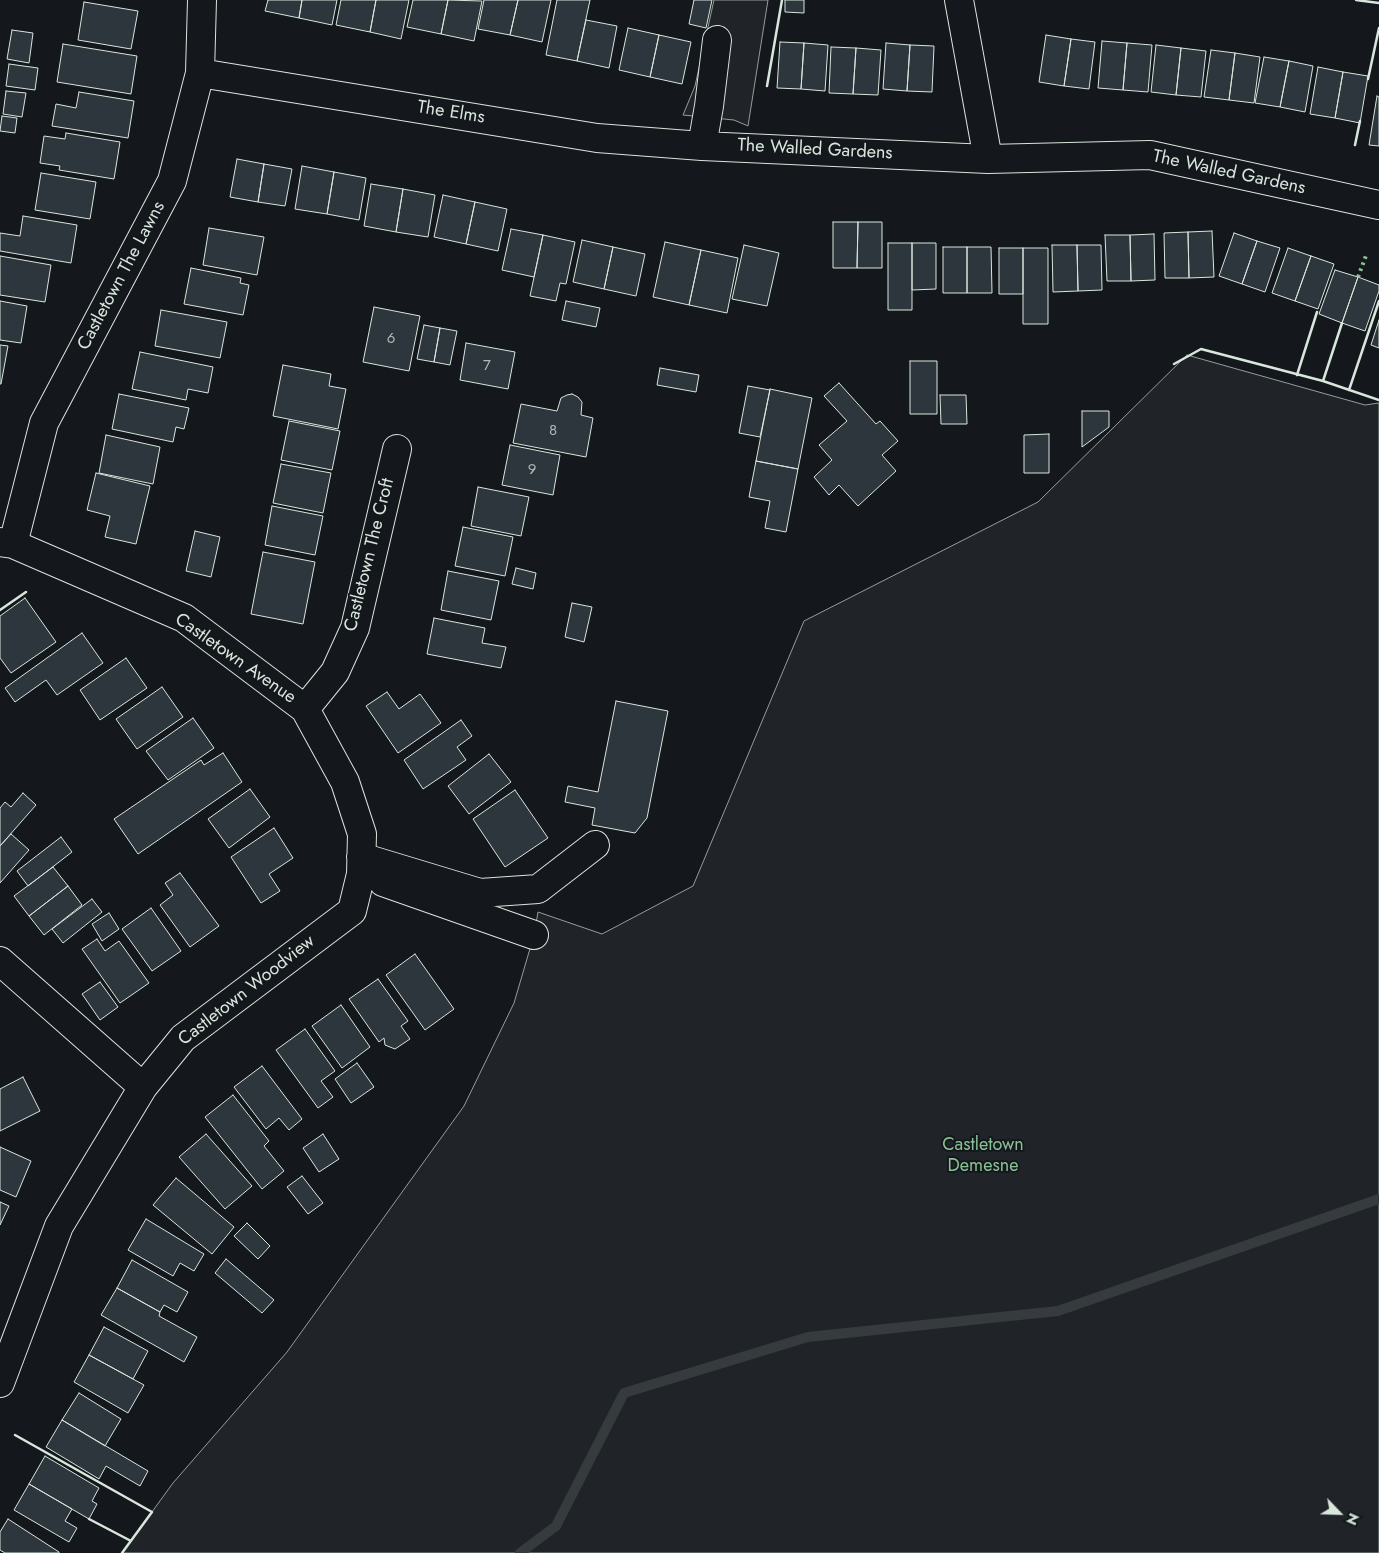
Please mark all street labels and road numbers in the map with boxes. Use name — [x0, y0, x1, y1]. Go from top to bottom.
street label: The Elms — [416, 97, 486, 129]
street label: The Walled Gardens — [737, 135, 893, 165]
street label: The Walled Gardens — [1151, 146, 1307, 200]
street label: Castletown The Lawns — [74, 198, 170, 354]
street label: Castletown The Croft — [341, 476, 399, 634]
street label: Castletown Avenue — [170, 609, 300, 709]
street label: Castletown Woodview — [175, 931, 319, 1051]

